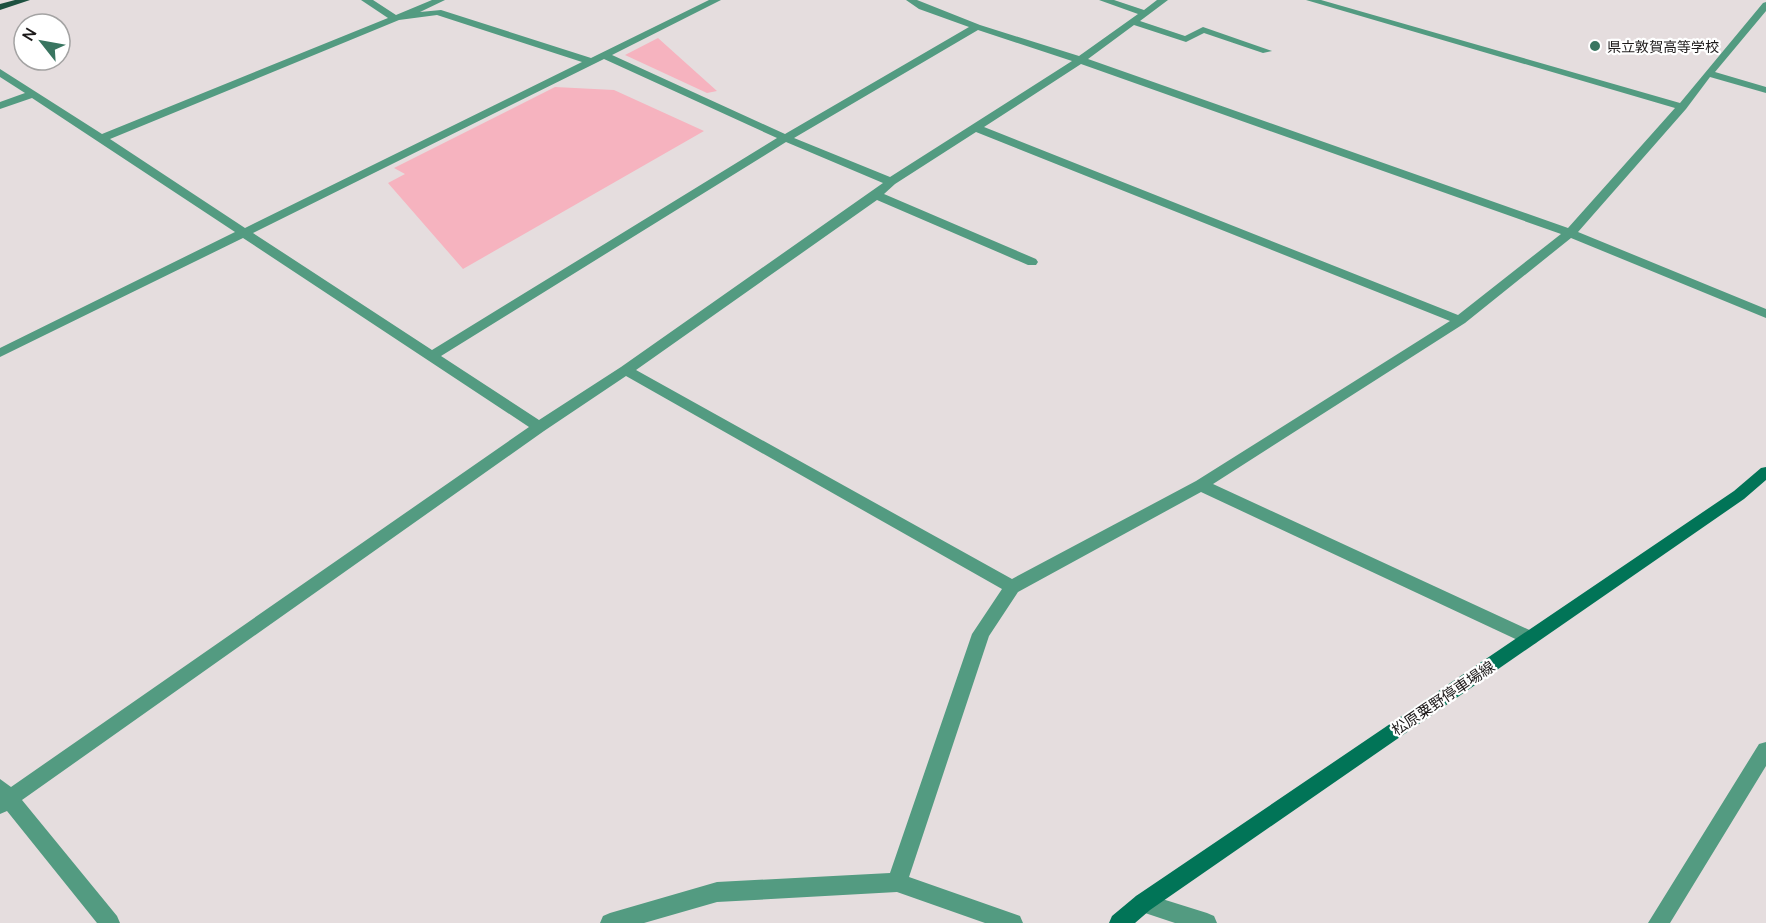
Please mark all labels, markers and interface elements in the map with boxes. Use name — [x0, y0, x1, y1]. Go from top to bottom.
north arrow — [12, 12, 72, 72]
text: N — [17, 24, 42, 45]
place label: 県立敦賀高等学校 — [1607, 37, 1719, 56]
marker: 県立敦賀高等学校 — [1588, 39, 1602, 53]
street label: 松原粟野停車場線 — [1387, 656, 1499, 740]

